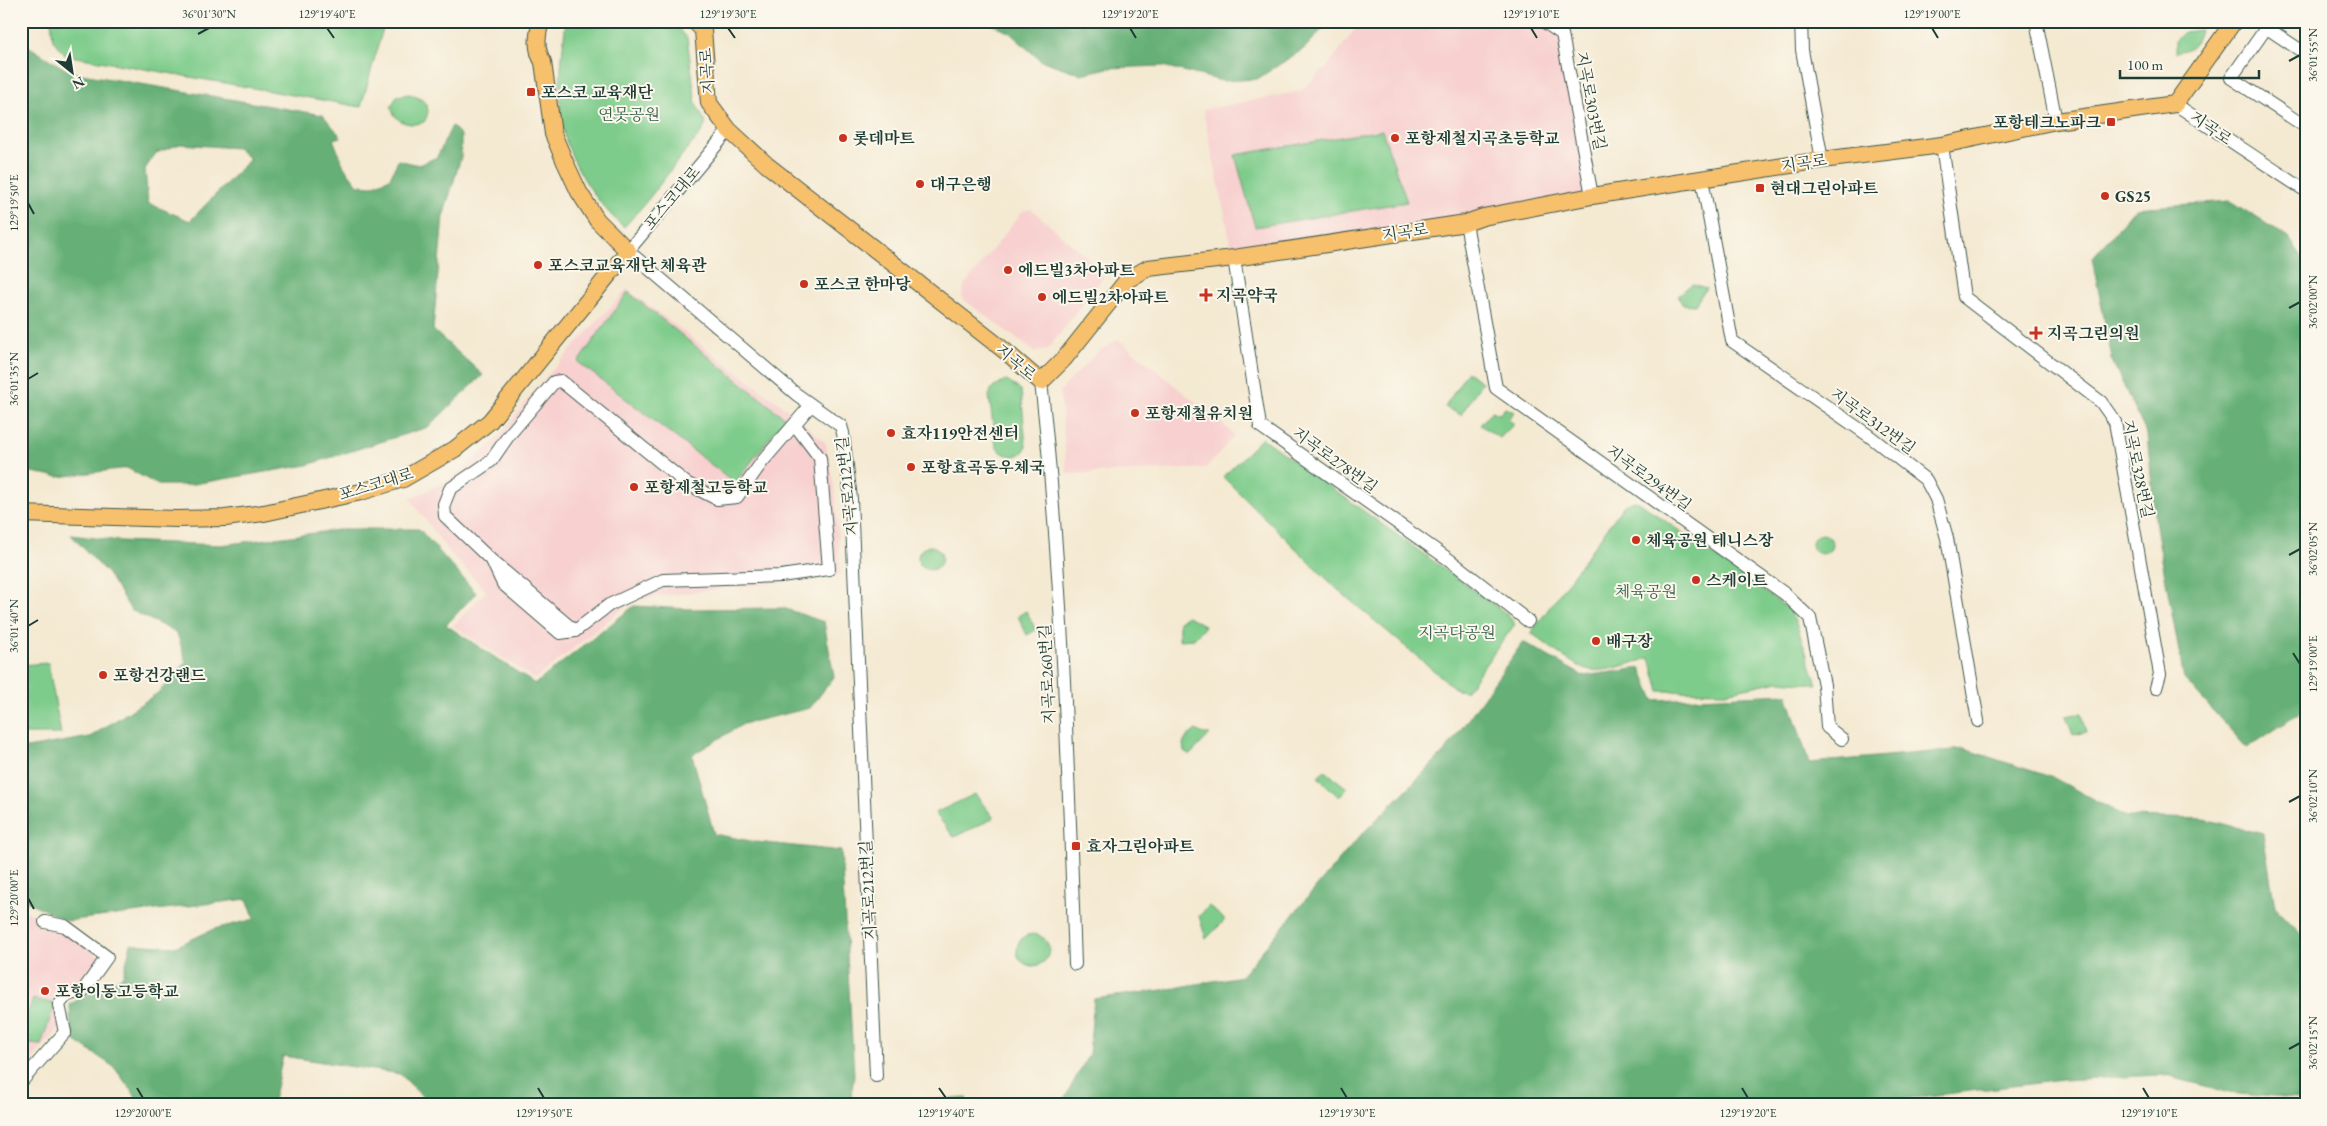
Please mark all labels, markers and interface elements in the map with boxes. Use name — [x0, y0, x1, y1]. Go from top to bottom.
text: 36°01'30"N — [182, 6, 236, 22]
text: 129°19'40"E — [299, 6, 356, 22]
text: 129°19'30"E — [700, 6, 757, 22]
text: 129°19'20"E — [1102, 6, 1159, 22]
text: 129°19'10"E — [1503, 6, 1560, 22]
text: 129°19'00"E — [1904, 6, 1961, 22]
text: 36°01'55"N — [2305, 28, 2321, 82]
street label: 지곡로 — [695, 47, 719, 95]
north arrow — [48, 48, 98, 98]
scale bar — [2120, 48, 2258, 80]
street label: 지곡로303번길 — [1571, 50, 1611, 152]
text: 100 m — [2127, 55, 2164, 74]
text: N — [69, 73, 88, 94]
place label: 포스코 교육재단 — [541, 82, 654, 103]
marker: 포스코 교육재단 — [525, 86, 537, 98]
park label: 연못공원 — [598, 104, 660, 125]
street label: 지곡로 — [2186, 106, 2237, 150]
place label: 포항테크노파크 — [1993, 112, 2102, 133]
marker: 포항테크노파크 — [2105, 116, 2117, 128]
place label: 롯데마트 — [853, 128, 915, 149]
place label: 포항제철지곡초등학교 — [1405, 128, 1560, 149]
marker: 롯데마트 — [837, 132, 849, 144]
marker: 포항제철지곡초등학교 — [1389, 132, 1401, 144]
street label: 지곡로 — [1779, 149, 1829, 177]
street label: 포스코대로 — [639, 161, 705, 234]
text: 129°19'50"E — [6, 174, 22, 231]
place label: 대구은행 — [930, 174, 992, 195]
marker: 대구은행 — [914, 178, 926, 190]
place label: 현대그린아파트 — [1770, 178, 1879, 199]
marker: 현대그린아파트 — [1754, 182, 1766, 194]
place label: GS25 — [2115, 186, 2151, 207]
marker: GS25 — [2099, 190, 2111, 202]
street label: 지곡로 — [1380, 218, 1430, 246]
place label: 포스코교육재단 체육관 — [548, 255, 707, 276]
marker: 포스코교육재단 체육관 — [532, 259, 544, 271]
place label: 에드빌3차아파트 — [1018, 260, 1135, 281]
marker: 에드빌3차아파트 — [1002, 264, 1014, 276]
place label: 포스코 한마당 — [814, 274, 911, 295]
text: 36°02'00"N — [2305, 275, 2321, 329]
marker: 포스코 한마당 — [798, 278, 810, 290]
place label: 지곡약국 — [1216, 285, 1278, 306]
place label: 에드빌2차아파트 — [1052, 287, 1169, 308]
marker: 지곡약국 — [1200, 289, 1212, 301]
marker: 에드빌2차아파트 — [1036, 291, 1048, 303]
place label: 지곡그린의원 — [2047, 323, 2140, 344]
marker: 지곡그린의원 — [2029, 326, 2043, 340]
street label: 지곡로 — [991, 339, 1041, 385]
text: 36°01'35"N — [6, 352, 22, 406]
street label: 지곡로312번길 — [1826, 383, 1920, 459]
place label: 포항제철유치원 — [1145, 403, 1253, 424]
marker: 포항제철유치원 — [1129, 407, 1141, 419]
street label: 지곡로328번길 — [2117, 418, 2159, 520]
street label: 지곡로278번길 — [1288, 422, 1382, 498]
place label: 효자119안전센터 — [901, 423, 1019, 444]
marker: 효자119안전센터 — [885, 427, 897, 439]
street label: 지곡로212번길 — [831, 435, 863, 537]
street label: 지곡로294번길 — [1602, 440, 1696, 516]
place label: 포항효곡동우체국 — [921, 457, 1045, 478]
marker: 포항효곡동우체국 — [905, 461, 917, 473]
street label: 포스코대로 — [336, 463, 417, 505]
place label: 포항제철고등학교 — [644, 477, 768, 498]
marker: 포항제철고등학교 — [628, 481, 640, 493]
text: 36°02'05"N — [2305, 522, 2321, 576]
place label: 체육공원 테니스장 — [1646, 530, 1774, 551]
marker: 체육공원 테니스장 — [1630, 534, 1642, 546]
place label: 스케이트 — [1706, 570, 1768, 591]
marker: 스케이트 — [1690, 574, 1702, 586]
park label: 체육공원 — [1615, 581, 1677, 602]
text: 36°01'40"N — [6, 599, 22, 653]
park label: 지곡다공원 — [1418, 622, 1496, 643]
street label: 지곡로260번길 — [1034, 623, 1060, 725]
place label: 배구장 — [1606, 631, 1653, 652]
marker: 배구장 — [1590, 635, 1602, 647]
text: 129°19'00"E — [2305, 635, 2321, 692]
place label: 포항건강랜드 — [113, 665, 206, 686]
marker: 포항건강랜드 — [97, 669, 109, 681]
text: 36°02'10"N — [2305, 769, 2321, 823]
place label: 효자그린아파트 — [1086, 836, 1195, 857]
street label: 지곡로212번길 — [855, 839, 881, 941]
marker: 효자그린아파트 — [1070, 840, 1082, 852]
text: 129°20'00"E — [6, 869, 22, 926]
place label: 포항이동고등학교 — [55, 981, 179, 1002]
marker: 포항이동고등학교 — [39, 985, 51, 997]
text: 36°02'15"N — [2305, 1016, 2321, 1070]
text: 129°20'00"E — [115, 1105, 172, 1121]
text: 129°19'50"E — [516, 1105, 573, 1121]
text: 129°19'40"E — [918, 1105, 975, 1121]
text: 129°19'30"E — [1319, 1105, 1376, 1121]
text: 129°19'20"E — [1720, 1105, 1777, 1121]
text: 129°19'10"E — [2121, 1105, 2178, 1121]

